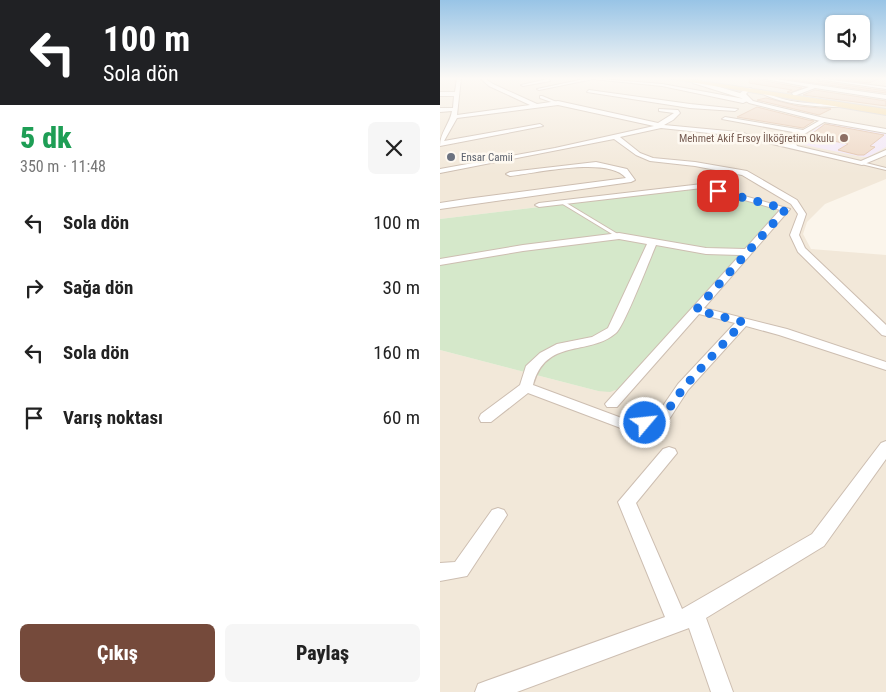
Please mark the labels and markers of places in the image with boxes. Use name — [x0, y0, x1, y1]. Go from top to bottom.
place label: Mehmet Akif Ersoy İlköğretim Okulu — [679, 132, 834, 145]
marker: Mehmet Akif Ersoy İlköğretim Okulu — [838, 132, 850, 144]
marker: Ensar Camii — [445, 151, 457, 163]
place label: Ensar Camii — [461, 151, 513, 164]
pin — [697, 170, 739, 212]

